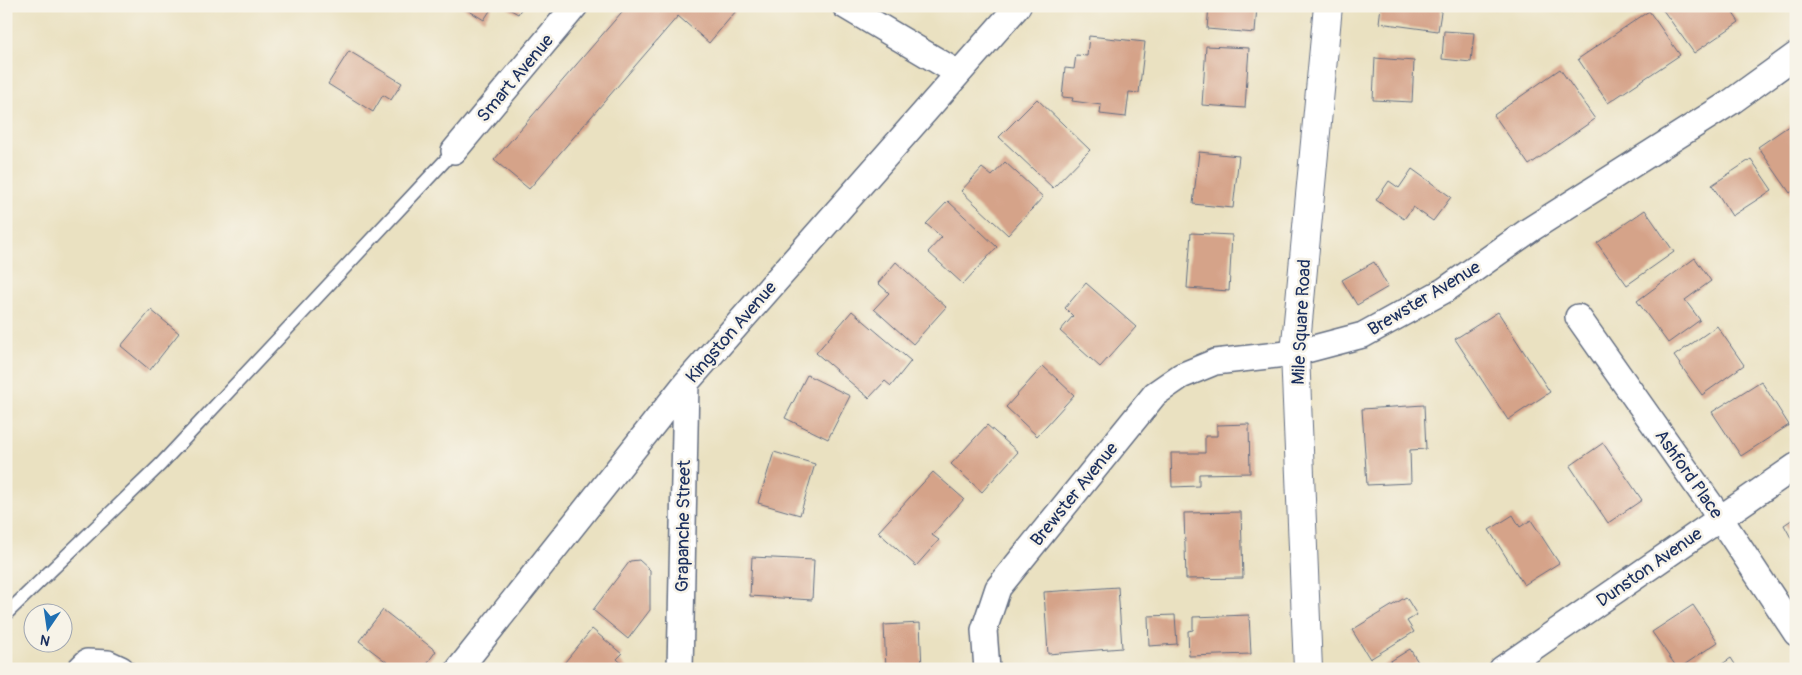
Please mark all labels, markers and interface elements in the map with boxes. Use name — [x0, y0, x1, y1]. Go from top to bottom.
street label: Smart Avenue — [472, 30, 559, 127]
street label: Brewster Avenue — [1364, 256, 1485, 341]
street label: Mile Square Road — [1287, 259, 1316, 385]
street label: Kingston Avenue — [681, 277, 782, 388]
street label: Ashford Place — [1649, 425, 1728, 523]
street label: Brewster Avenue — [1025, 438, 1123, 551]
street label: Grapanche Street — [671, 459, 696, 592]
street label: Dunston Avenue — [1592, 522, 1707, 612]
north arrow — [22, 602, 72, 652]
text: N — [39, 631, 52, 650]

